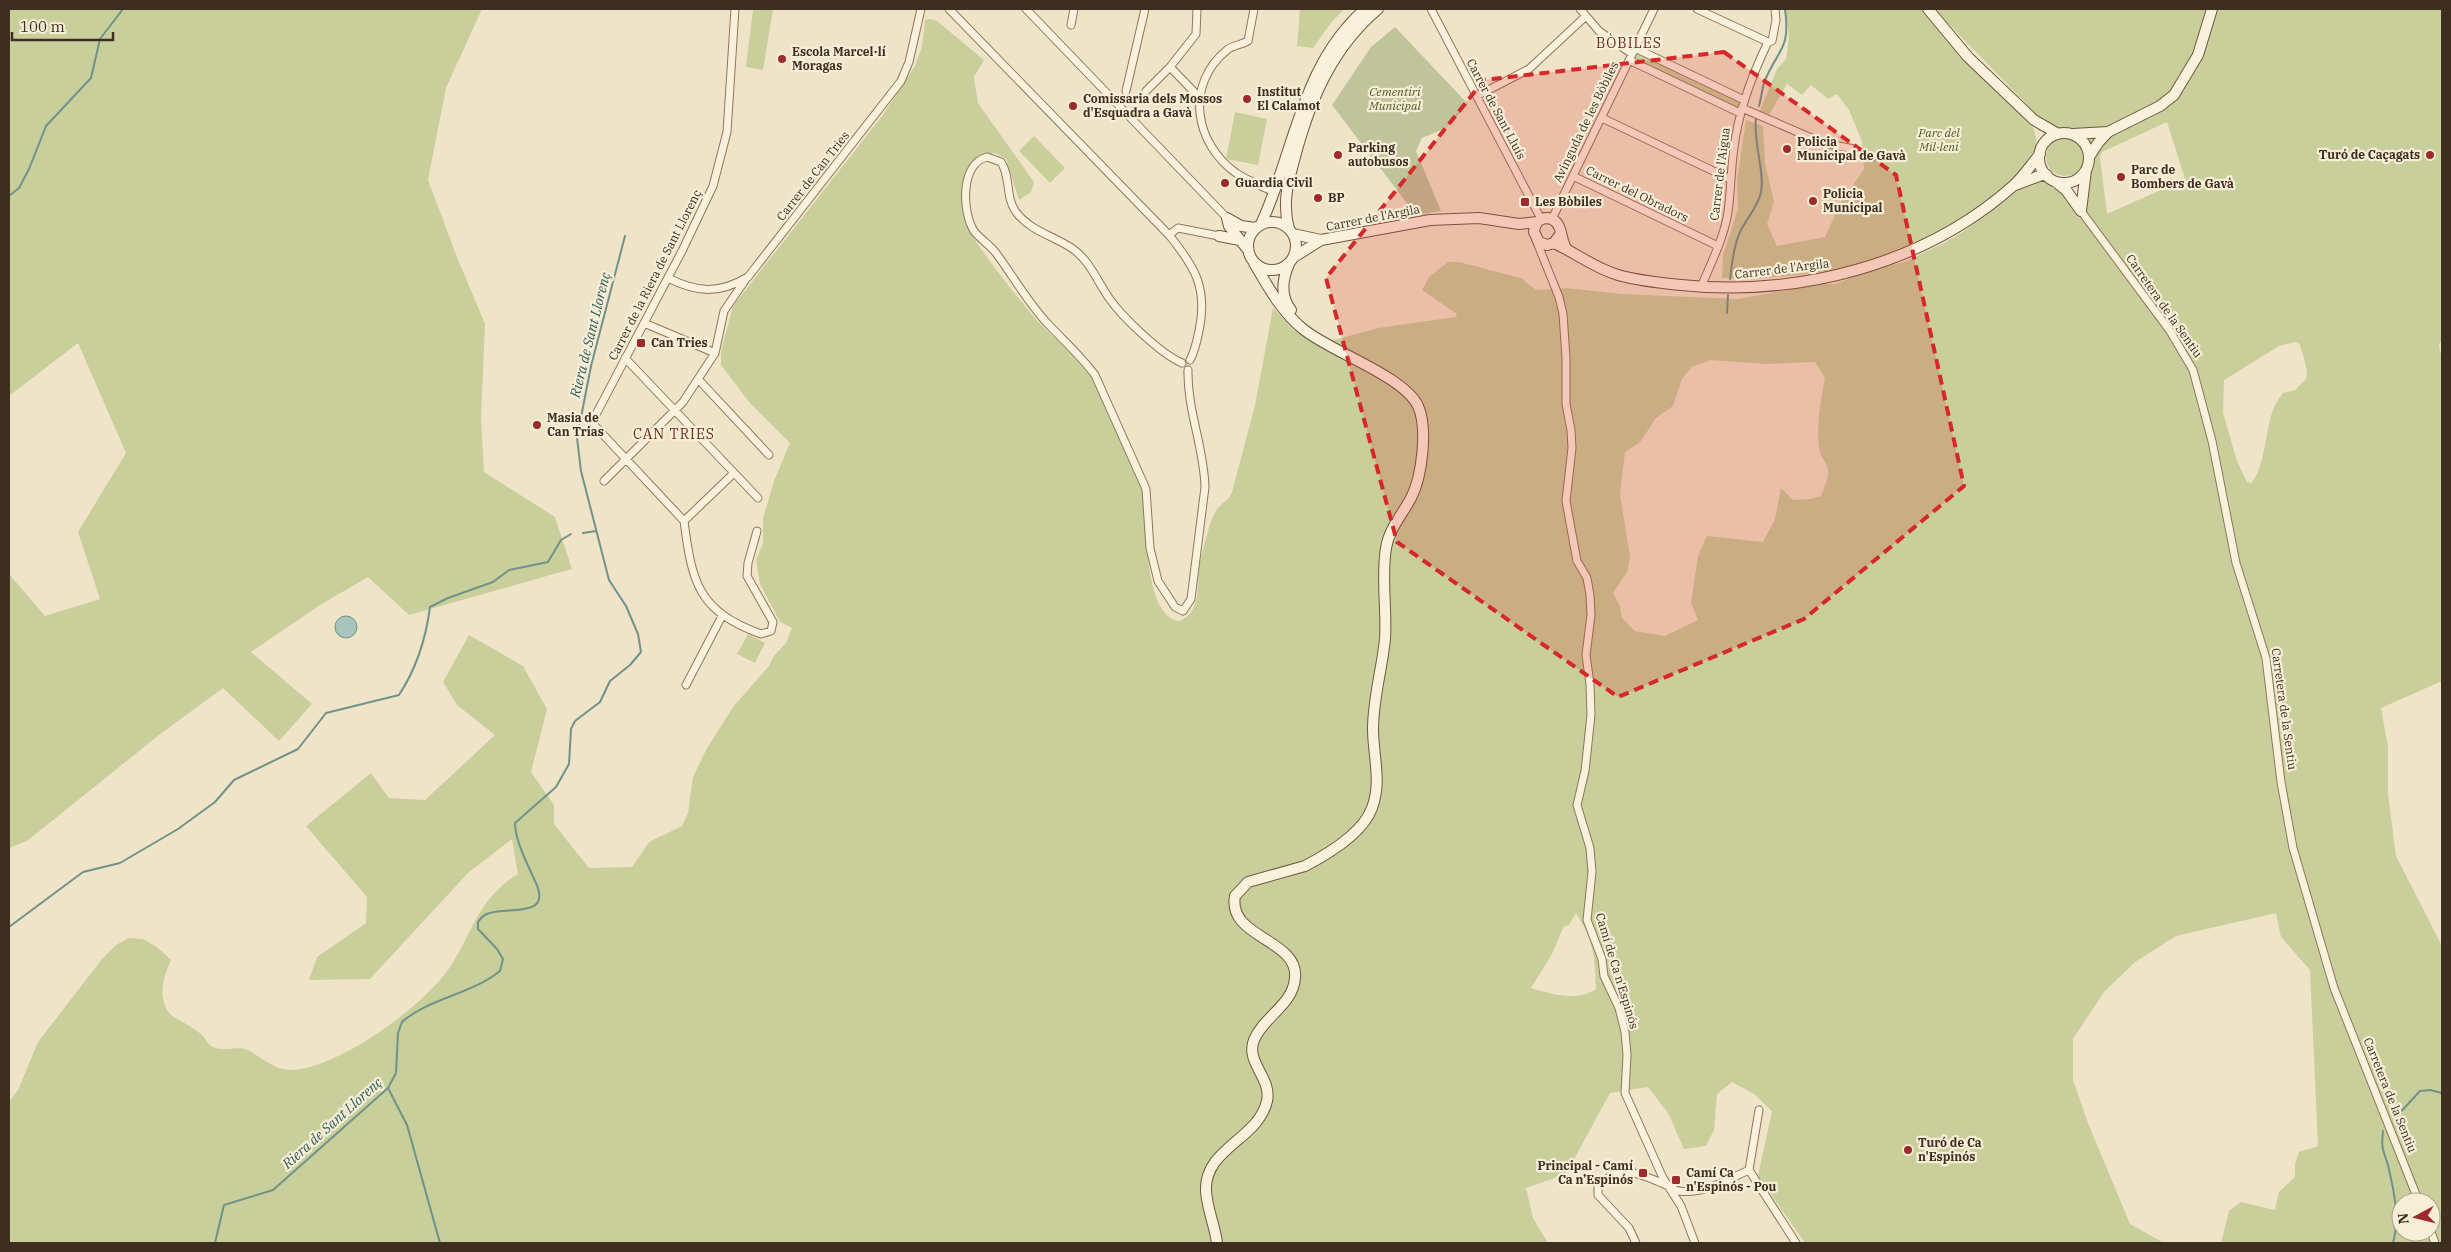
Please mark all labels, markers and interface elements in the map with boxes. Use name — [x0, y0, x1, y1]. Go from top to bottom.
scale bar — [12, 10, 114, 42]
text: 100 m — [20, 17, 65, 36]
district label: BÒBILES — [1596, 33, 1662, 52]
place label: Escola Marcel·lí Moragas — [792, 44, 886, 73]
marker: Escola Marcel·lí Moragas — [776, 53, 788, 65]
street label: Carrer de Sant Lluís — [1464, 56, 1529, 162]
street label: Avinguda de les Bòbiles — [1550, 59, 1622, 185]
place label: Institut El Calamot — [1257, 84, 1321, 113]
park label: Cementiri Municipal — [1368, 84, 1422, 113]
place label: Comissaria dels Mossos d'Esquadra a Gavà — [1083, 91, 1222, 120]
marker: Institut El Calamot — [1241, 93, 1253, 105]
marker: Comissaria dels Mossos d'Esquadra a Gavà — [1067, 100, 1079, 112]
park label: Parc del Mil·leni — [1917, 125, 1960, 154]
street label: Carrer de l'Aigua — [1706, 126, 1733, 221]
street label: Carrer de Can Tries — [773, 128, 852, 223]
place label: Policia Municipal de Gavà — [1797, 134, 1906, 163]
place label: Parking autobusos — [1348, 140, 1409, 169]
marker: Policia Municipal de Gavà — [1781, 143, 1793, 155]
place label: Turó de Caçagats — [2319, 147, 2420, 162]
marker: Parking autobusos — [1332, 149, 1344, 161]
marker: Turó de Caçagats — [2424, 149, 2436, 161]
street label: Carrer del Obradors — [1583, 162, 1691, 225]
place label: Parc de Bombers de Gavà — [2131, 162, 2234, 191]
marker: Parc de Bombers de Gavà — [2115, 171, 2127, 183]
place label: Guardia Civil — [1235, 175, 1313, 190]
marker: Guardia Civil — [1219, 177, 1231, 189]
place label: Policia Municipal — [1823, 186, 1882, 215]
street label: Carrer de la Riera de Sant Llorenç — [605, 187, 704, 363]
place label: BP — [1328, 190, 1345, 205]
marker: BP — [1312, 192, 1324, 204]
place label: Les Bòbiles — [1535, 194, 1602, 209]
marker: Policia Municipal — [1807, 195, 1819, 207]
marker: Les Bòbiles — [1519, 196, 1531, 208]
street label: Carrer de l'Argila — [1325, 201, 1422, 234]
street label: Carretera de la Sentiu — [2123, 251, 2206, 361]
street label: Carrer de l'Argila — [1734, 255, 1831, 282]
water label: Riera de Sant Llorenç — [566, 271, 614, 400]
place label: Can Tries — [651, 335, 708, 350]
marker: Can Tries — [635, 337, 647, 349]
place label: Masia de Can Trias — [547, 410, 604, 439]
marker: Masia de Can Trias — [531, 419, 543, 431]
district label: CAN TRIES — [633, 425, 715, 443]
street label: Carretera de la Sentiu — [2269, 647, 2301, 771]
street label: Camí de Ca n'Espinós — [1593, 911, 1642, 1031]
street label: Carretera de la Sentiu — [2361, 1035, 2421, 1155]
water label: Riera de Sant Llorenç — [278, 1073, 386, 1173]
place label: Turó de Ca n'Espinós — [1918, 1135, 1982, 1164]
marker: Turó de Ca n'Espinós — [1902, 1144, 1914, 1156]
place label: Principal - Camí Ca n’Espinós — [1537, 1158, 1633, 1187]
place label: Camí Ca n'Espinós - Pou — [1686, 1165, 1776, 1194]
marker: Principal - Camí Ca n’Espinós — [1637, 1167, 1649, 1179]
marker: Camí Ca n'Espinós - Pou — [1670, 1174, 1682, 1186]
north arrow — [2391, 1192, 2441, 1242]
text: N — [2393, 1212, 2413, 1225]

